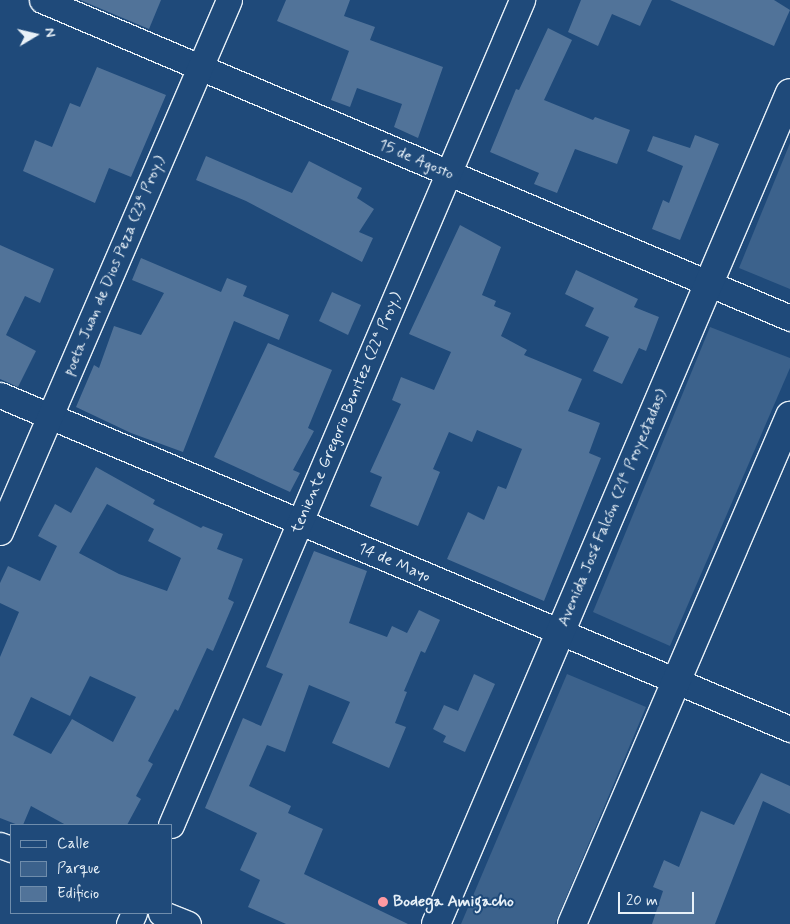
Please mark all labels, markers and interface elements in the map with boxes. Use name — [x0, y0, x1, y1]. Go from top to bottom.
north arrow — [10, 10, 60, 60]
text: N — [40, 27, 59, 39]
street label: 15 de Agosto — [375, 135, 457, 185]
street label: poeta Juan de Dios Peza (23ª Proy.) — [60, 153, 170, 379]
street label: teniente Gregorio Benitez (22ª Proy.) — [287, 289, 407, 537]
street label: Avenida José Falcón (21ª Proyectadas) — [554, 387, 672, 629]
street label: 14 de Mayo — [355, 539, 433, 587]
legend — [10, 824, 172, 914]
text: Calle — [57, 834, 89, 854]
text: Parque — [57, 859, 100, 879]
scale bar — [620, 882, 696, 914]
text: Edificio — [57, 884, 99, 904]
text: 20 m — [626, 891, 658, 911]
place label: Bodega Amigacho — [393, 892, 514, 912]
marker: Bodega Amigacho — [377, 896, 389, 908]

